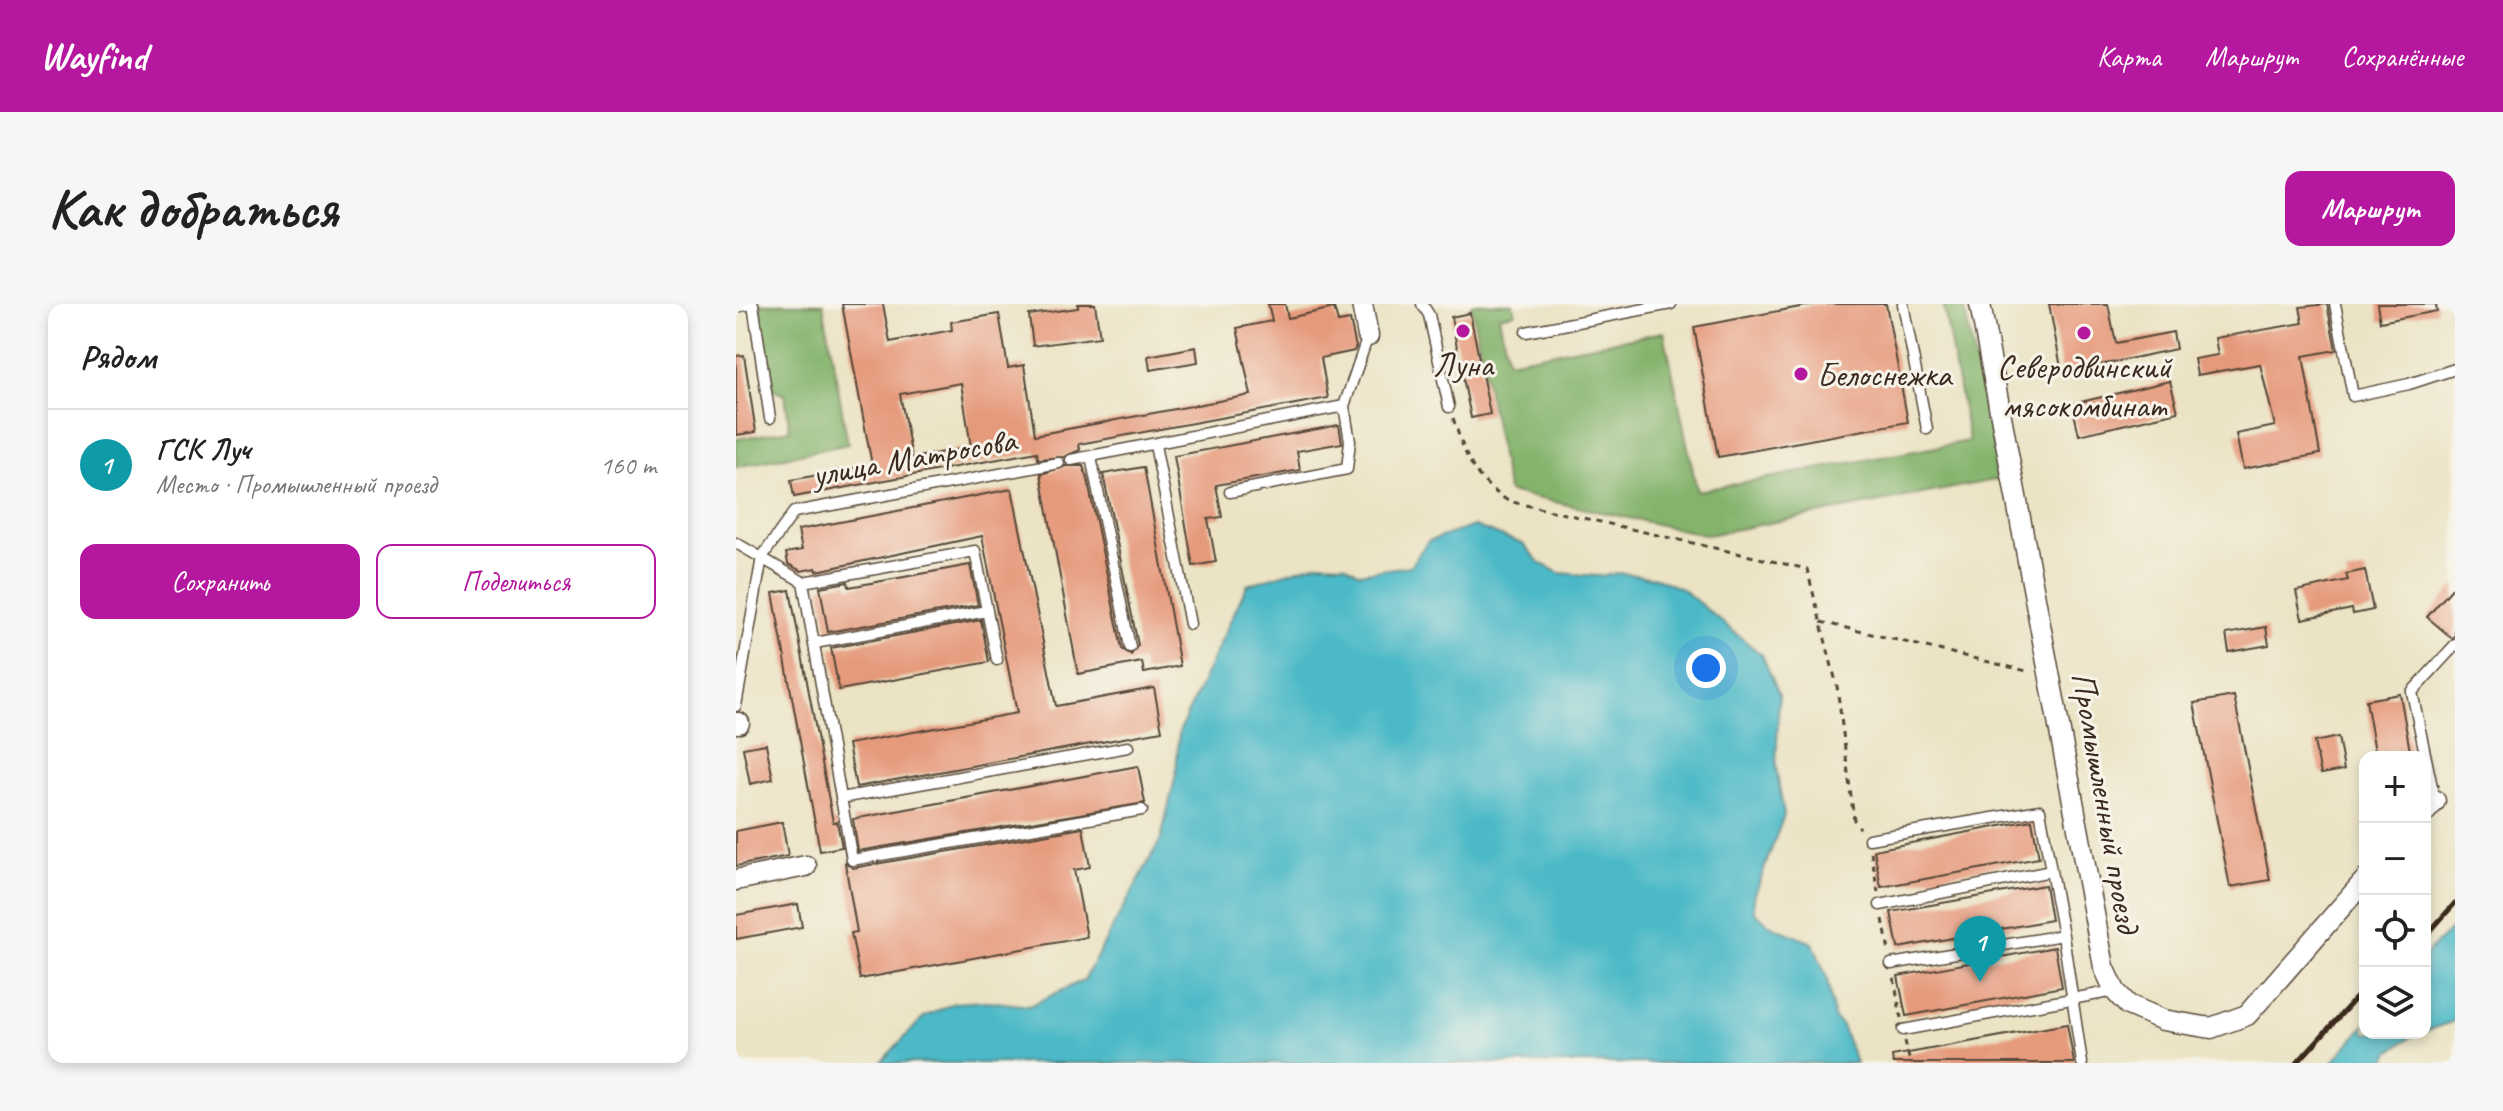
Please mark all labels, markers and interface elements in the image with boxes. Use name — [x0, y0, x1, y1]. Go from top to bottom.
text: Wayfind — [40, 33, 147, 80]
text: Карта — [2097, 39, 2161, 74]
text: Маршрут — [2205, 39, 2297, 74]
text: Сохранённые — [2341, 39, 2463, 74]
button: Маршрут — [2285, 171, 2455, 246]
text: Как добраться — [48, 173, 338, 244]
marker: Луна — [1454, 322, 1472, 340]
marker: Северодвинский мясокомбинат — [2075, 324, 2093, 342]
text: Рядом — [80, 335, 156, 378]
place label: Луна — [1433, 343, 1495, 386]
place label: Северодвинский мясокомбинат — [1997, 345, 2173, 427]
place label: Белоснежка — [1817, 353, 1953, 396]
marker: Белоснежка — [1792, 365, 1810, 383]
street label: улица Матросова — [807, 418, 1021, 496]
text: ГСК Луч — [156, 430, 250, 468]
text: 1 — [100, 449, 112, 482]
text: 160 m — [600, 449, 656, 482]
text: Место · Промышленный проезд — [156, 468, 436, 501]
button: Сохранить — [80, 544, 360, 619]
button: Поделиться — [376, 544, 656, 619]
your location — [1686, 648, 1726, 688]
street label: Промышленный проезд — [2062, 669, 2151, 938]
map controls — [2359, 751, 2431, 1039]
button: + — [2359, 751, 2431, 823]
button: − — [2359, 823, 2431, 895]
button: locate — [2359, 895, 2431, 967]
pin: 1 — [1954, 916, 2006, 982]
button: layers — [2359, 967, 2431, 1039]

